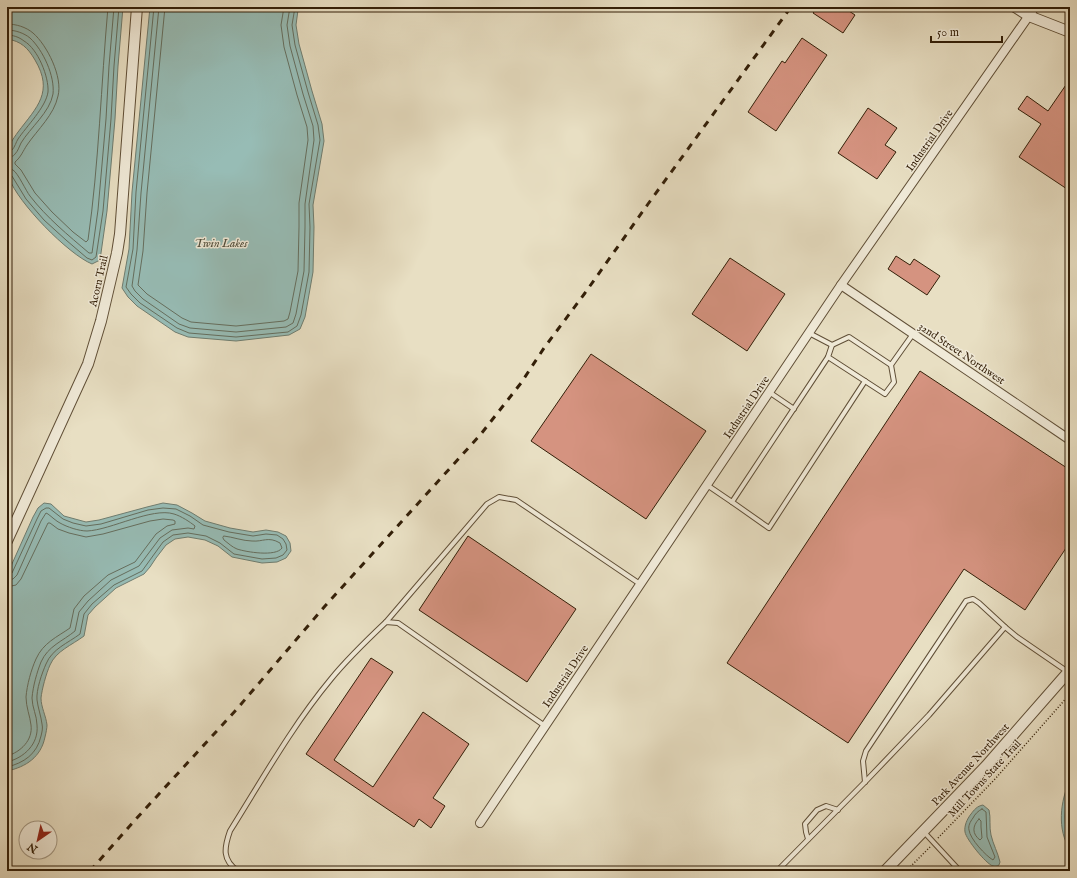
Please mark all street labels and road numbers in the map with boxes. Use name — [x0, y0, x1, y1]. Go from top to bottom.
street label: Industrial Drive — [903, 107, 956, 174]
street label: Acorn Trail — [86, 254, 112, 309]
street label: 32nd Street Northwest — [915, 320, 1008, 388]
street label: Industrial Drive — [721, 374, 773, 442]
street label: Industrial Drive — [540, 643, 592, 711]
street label: Park Avenue Northwest — [929, 720, 1013, 809]
street label: Mill Towns State Trail — [945, 737, 1024, 820]

